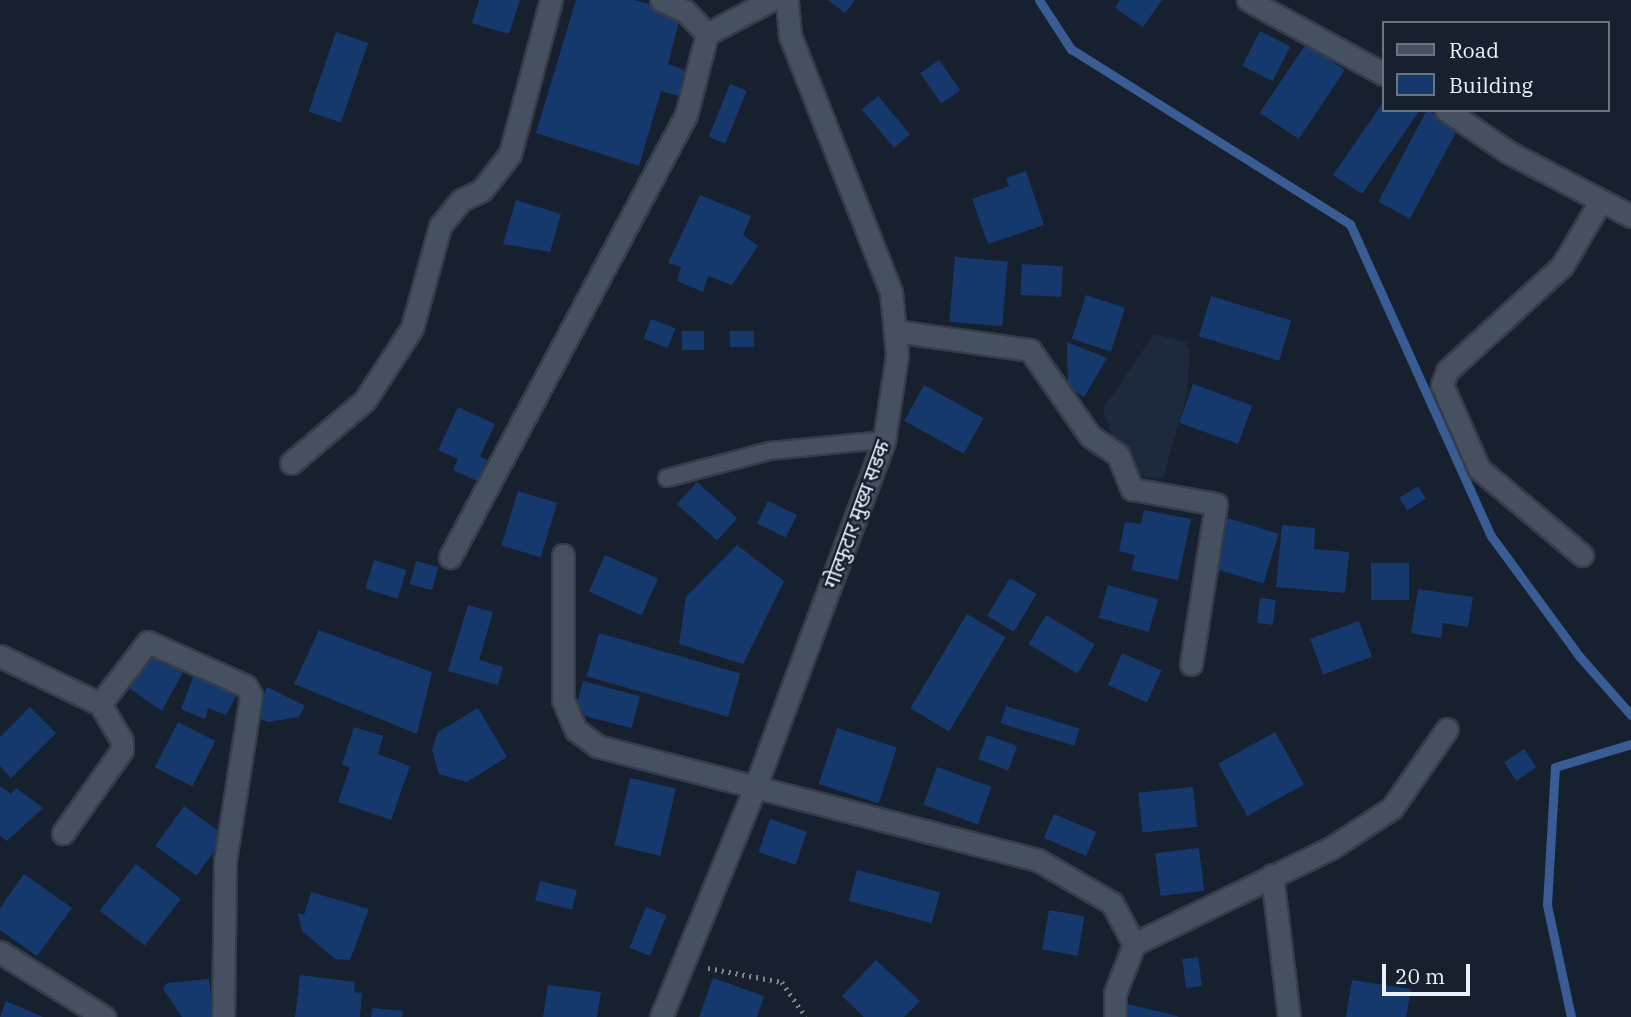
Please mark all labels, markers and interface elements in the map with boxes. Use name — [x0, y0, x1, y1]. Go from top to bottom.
legend — [1382, 21, 1610, 112]
text: Road — [1449, 36, 1499, 64]
text: Building — [1449, 71, 1533, 99]
street label: गोल्फुटार मुख्य सडक — [818, 437, 894, 591]
scale bar — [1386, 950, 1474, 994]
text: 20 m — [1395, 962, 1445, 990]

